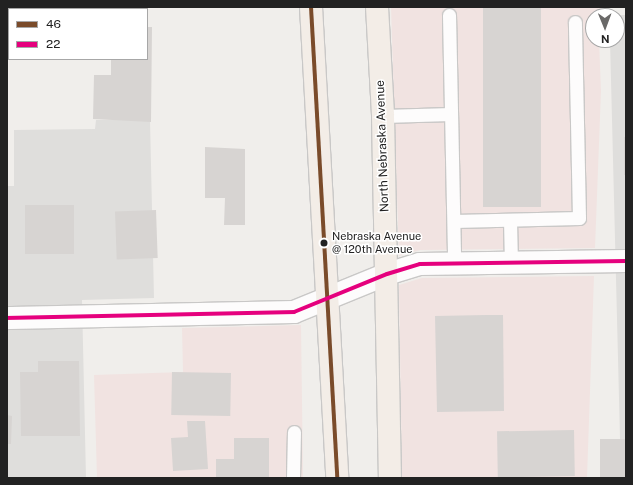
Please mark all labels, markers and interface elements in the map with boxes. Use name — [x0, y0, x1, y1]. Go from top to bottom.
legend — [8, 8, 148, 60]
north arrow — [585, 8, 625, 48]
text: 46 — [46, 17, 61, 31]
text: N — [601, 33, 610, 45]
text: 22 — [46, 37, 60, 51]
street label: North Nebraska Avenue — [373, 80, 393, 212]
place label: Nebraska Avenue @ 120th Avenue — [332, 230, 421, 256]
marker: Nebraska Avenue @ 120th Avenue — [319, 238, 329, 248]

